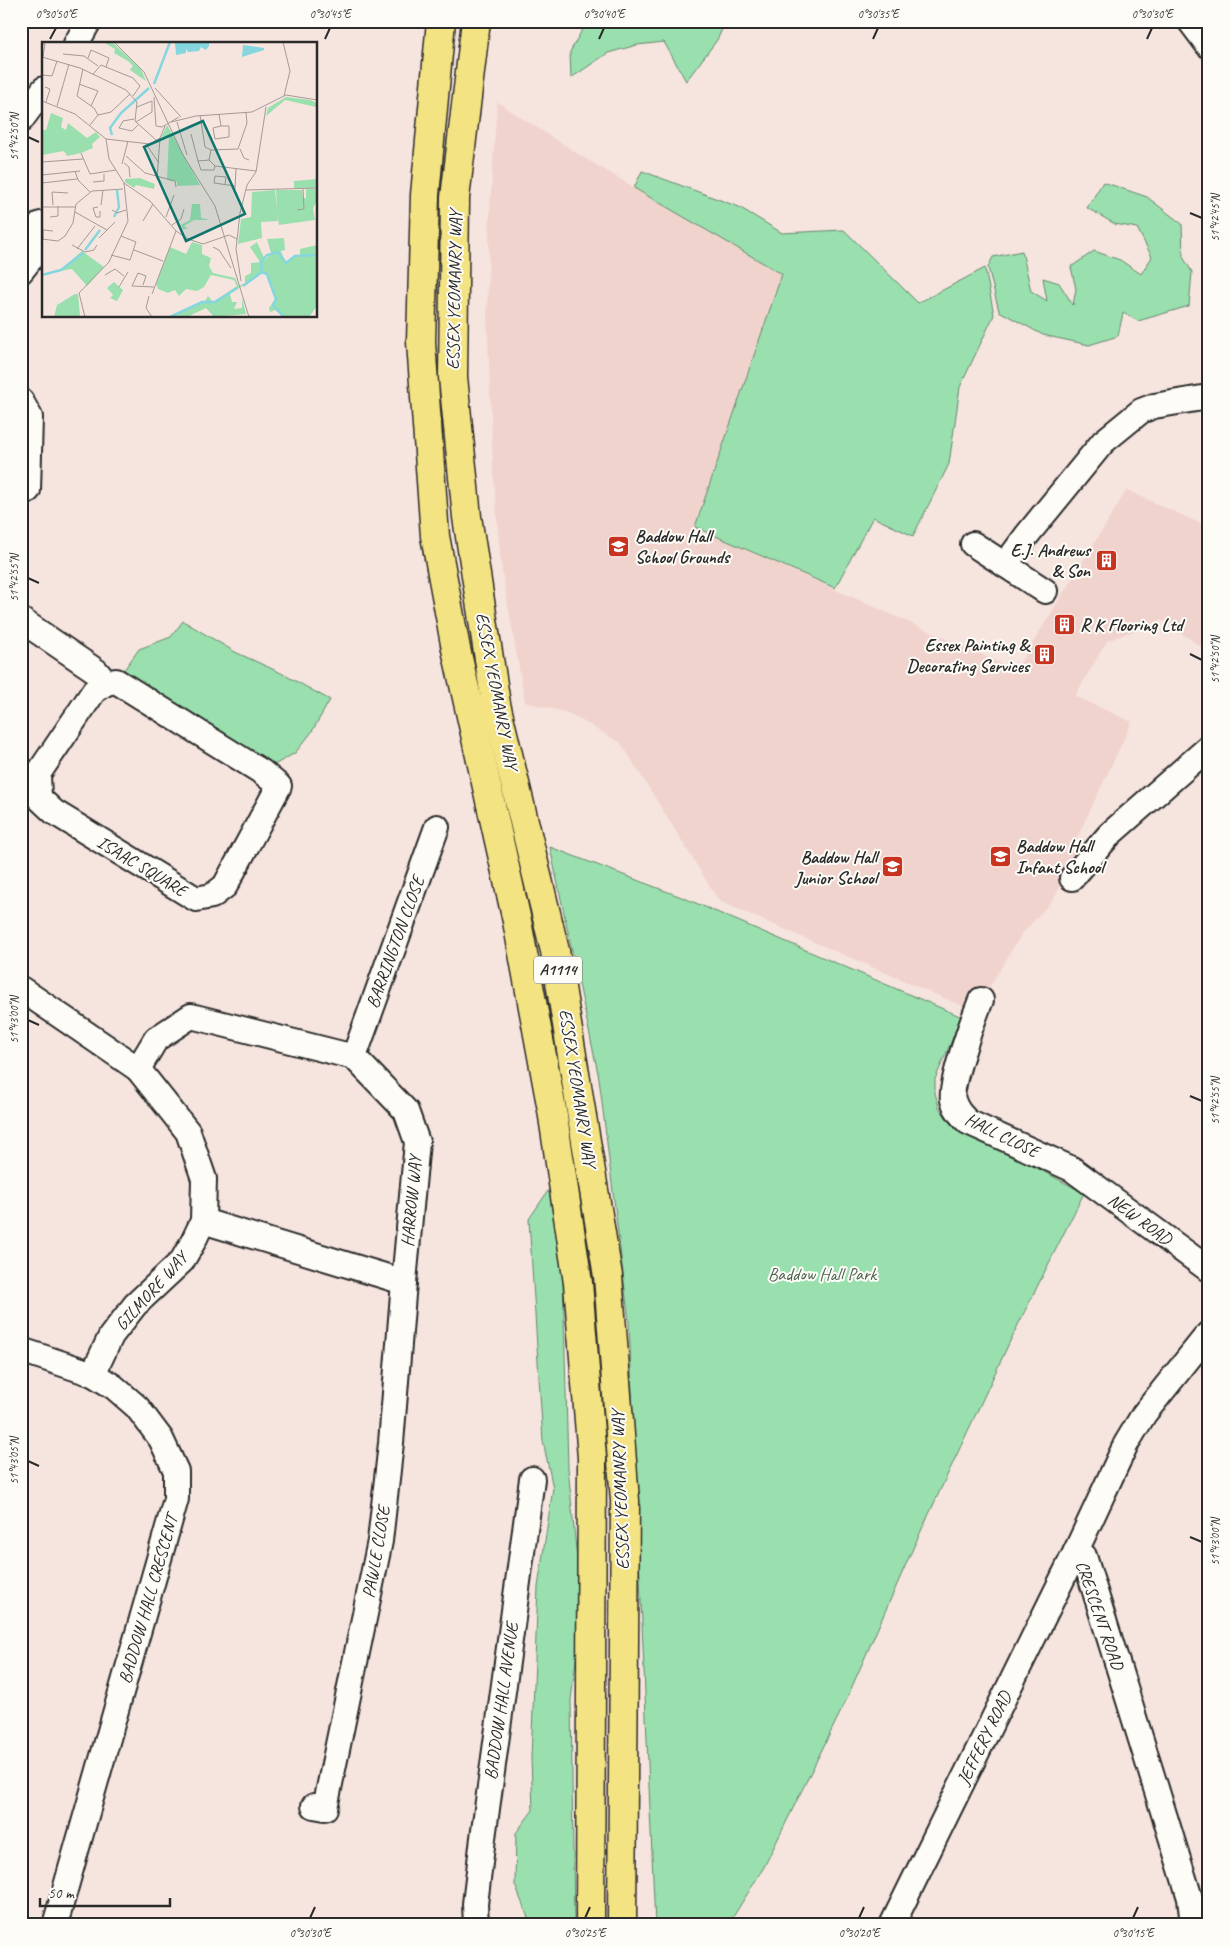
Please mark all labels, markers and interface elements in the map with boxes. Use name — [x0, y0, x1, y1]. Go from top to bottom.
text: 0°30'50"E — [36, 6, 78, 22]
text: 0°30'45"E — [310, 6, 352, 22]
text: 0°30'40"E — [584, 6, 626, 22]
text: 0°30'35"E — [858, 6, 900, 22]
text: 0°30'30"E — [1132, 6, 1174, 22]
inset map — [42, 42, 318, 318]
text: 51°42'50"N — [6, 112, 22, 161]
text: 51°42'45"N — [1207, 193, 1223, 242]
street label: ESSEX YEOMANRY WAY — [442, 206, 466, 370]
place label: Baddow Hall School Grounds — [635, 525, 731, 568]
school or university icon: Baddow Hall School Grounds — [607, 534, 631, 558]
place label: E.J. Andrews & Son — [1011, 539, 1092, 582]
building icon: E.J. Andrews & Son — [1094, 548, 1118, 572]
text: 51°42'55"N — [6, 553, 22, 602]
street label: ESSEX YEOMANRY WAY — [471, 611, 524, 775]
building icon: R K Flooring Ltd — [1052, 613, 1076, 637]
place label: R K Flooring Ltd — [1080, 614, 1185, 636]
place label: Essex Painting & Decorating Services — [907, 634, 1032, 677]
text: 51°42'50"N — [1207, 635, 1223, 684]
building icon: Essex Painting & Decorating Services — [1033, 643, 1057, 667]
street label: ISAAC SQUARE — [93, 831, 193, 902]
place label: Baddow Hall Infant School — [1016, 835, 1107, 878]
school or university icon: Baddow Hall Infant School — [988, 844, 1012, 868]
place label: Baddow Hall Junior School — [793, 846, 881, 889]
school or university icon: Baddow Hall Junior School — [881, 855, 905, 879]
street label: BARRINGTON CLOSE — [361, 871, 430, 1011]
road number: A1114 — [534, 956, 582, 984]
text: 51°43'00"N — [6, 995, 22, 1044]
street label: ESSEX YEOMANRY WAY — [555, 1008, 602, 1172]
text: 51°42'55"N — [1207, 1076, 1223, 1125]
street label: HALL CLOSE — [961, 1108, 1044, 1163]
street label: HARROW WAY — [396, 1151, 426, 1248]
street label: NEW ROAD — [1104, 1189, 1177, 1250]
street label: GILMORE WAY — [110, 1245, 194, 1335]
park label: Baddow Hall Park — [768, 1263, 877, 1285]
street label: ESSEX YEOMANRY WAY — [606, 1406, 634, 1570]
text: 51°43'05"N — [6, 1436, 22, 1485]
street label: PAWLE CLOSE — [357, 1502, 395, 1600]
street label: BADDOW HALL CRESCENT — [113, 1509, 184, 1686]
text: 51°43'00"N — [1207, 1517, 1223, 1566]
street label: CRESCENT ROAD — [1071, 1558, 1129, 1674]
street label: BADDOW HALL AVENUE — [479, 1619, 523, 1781]
street label: JEFFERY ROAD — [952, 1686, 1017, 1789]
scale bar — [40, 1876, 170, 1908]
text: 50 m — [48, 1884, 75, 1903]
text: 0°30'30"E — [290, 1925, 332, 1941]
text: 0°30'25"E — [565, 1925, 607, 1941]
text: 0°30'20"E — [839, 1925, 881, 1941]
text: 0°30'15"E — [1113, 1925, 1155, 1941]

